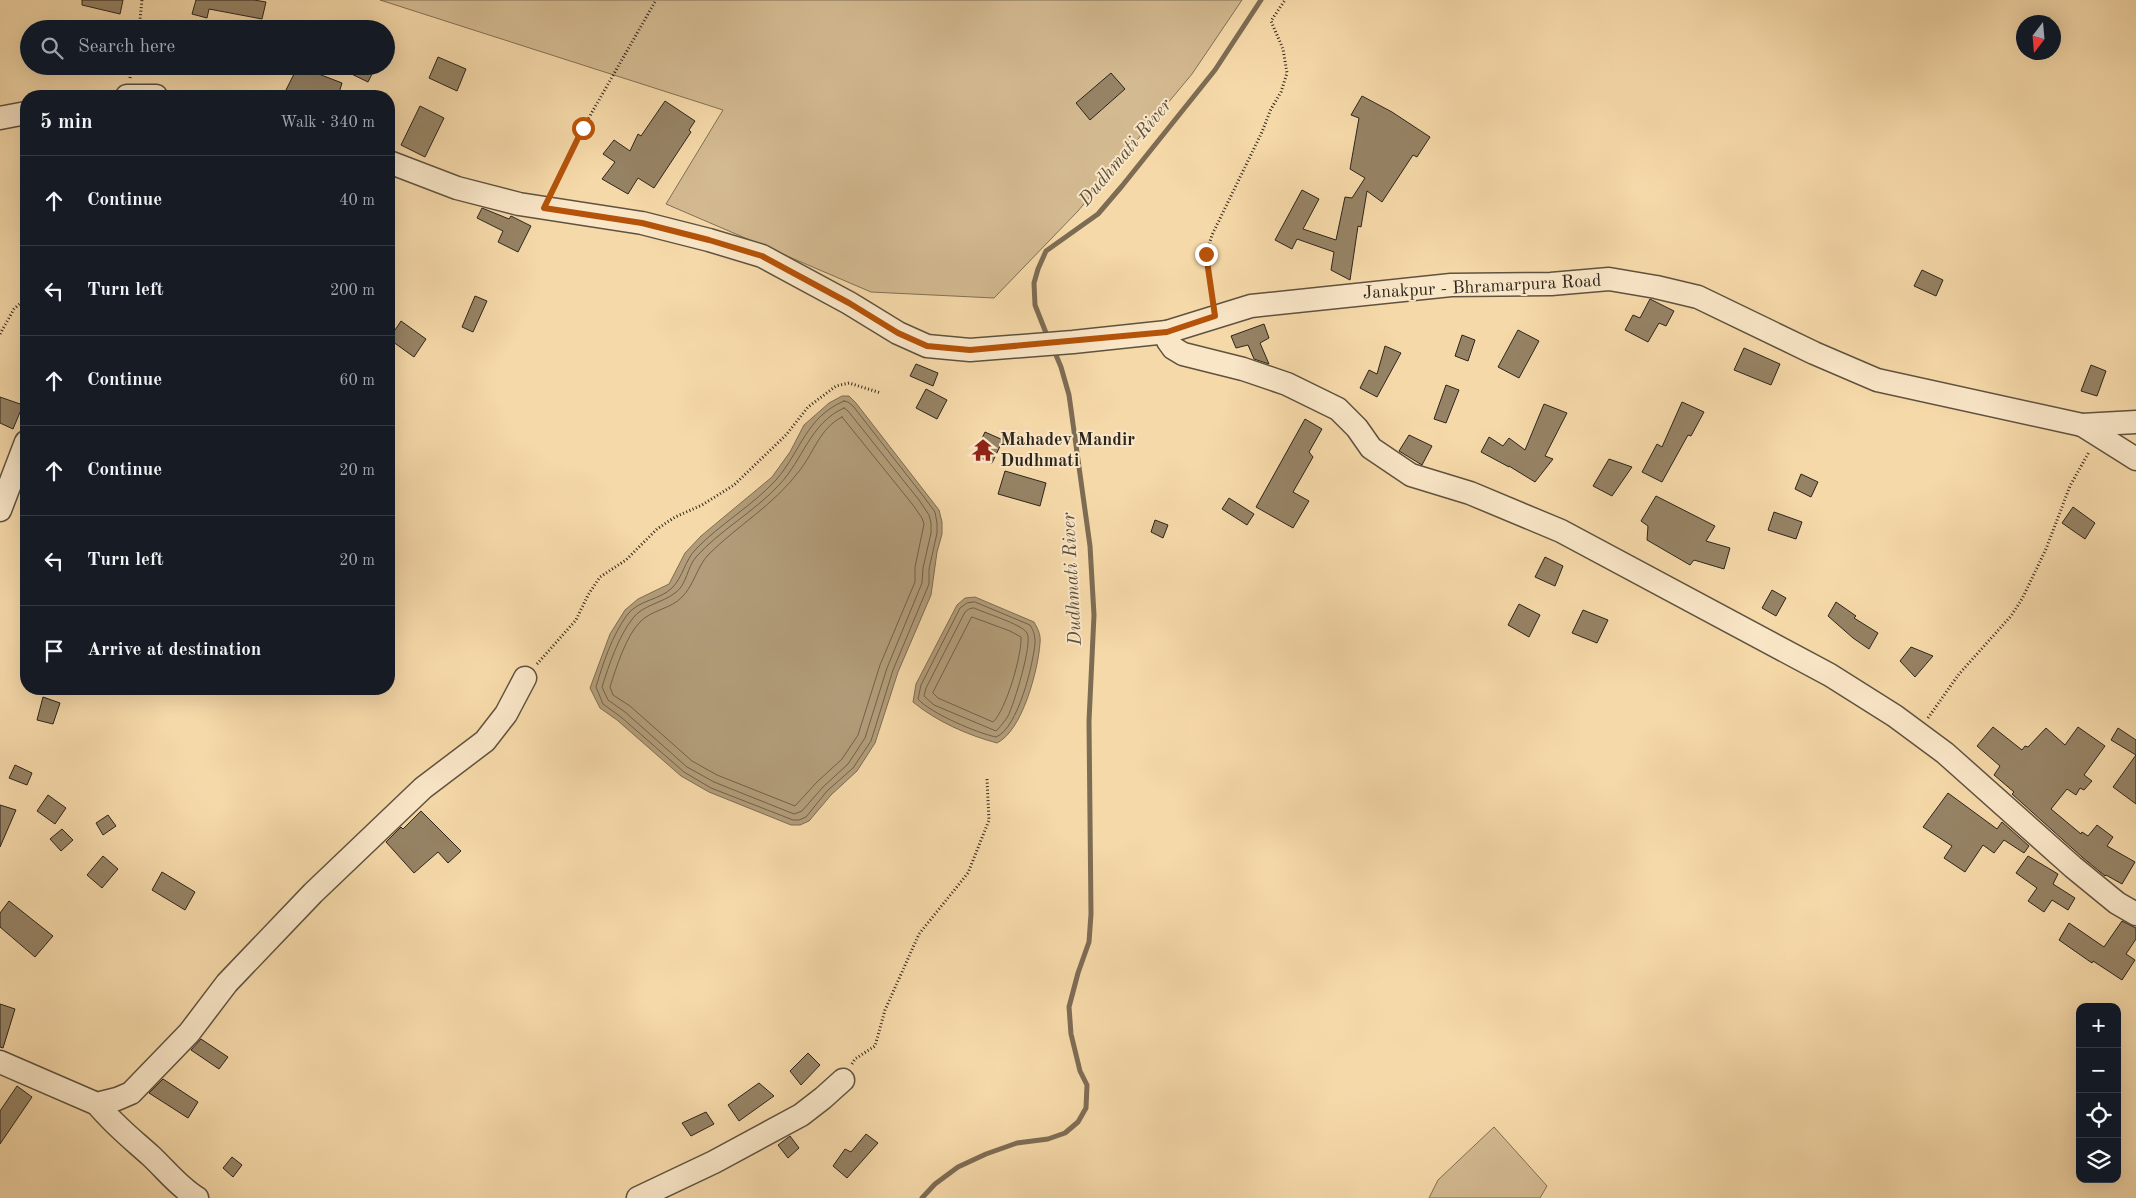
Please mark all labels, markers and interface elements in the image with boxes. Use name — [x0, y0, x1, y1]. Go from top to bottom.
north arrow — [2016, 15, 2061, 60]
search box — [20, 20, 395, 75]
icon: search — [38, 34, 66, 62]
text: Search here — [78, 38, 175, 57]
water label: Dudhmati River — [1075, 95, 1177, 211]
text: 5 min — [40, 112, 93, 133]
text: Walk · 340 m — [280, 115, 375, 131]
route start — [572, 117, 595, 140]
icon: ahead — [40, 187, 68, 215]
text: Continue — [87, 191, 162, 210]
text: 40 m — [339, 193, 375, 209]
route end — [1195, 243, 1218, 266]
street label: Janakpur - Bhramarpura Road — [1362, 272, 1602, 302]
icon: left — [40, 277, 68, 305]
text: Turn left — [87, 281, 164, 300]
text: 200 m — [330, 283, 375, 299]
icon: ahead — [40, 367, 68, 395]
text: Continue — [87, 371, 162, 390]
text: 60 m — [339, 373, 375, 389]
place label: Mahadev Mandir Dudhmati — [1000, 431, 1135, 470]
temple icon: Mahadev Mandir Dudhmati — [970, 437, 996, 463]
icon: ahead — [40, 457, 68, 485]
text: Continue — [87, 461, 162, 480]
text: 20 m — [339, 463, 375, 479]
water label: Dudhmati River — [1060, 511, 1086, 647]
icon: left — [40, 547, 68, 575]
text: Turn left — [87, 551, 164, 570]
text: 20 m — [339, 553, 375, 569]
icon: arrive — [40, 637, 68, 665]
text: Arrive at destination — [87, 641, 261, 660]
map controls — [2076, 1003, 2121, 1183]
button: + — [2076, 1003, 2121, 1048]
button: − — [2076, 1048, 2121, 1093]
button: locate — [2076, 1093, 2121, 1138]
button: layers — [2076, 1138, 2121, 1183]

